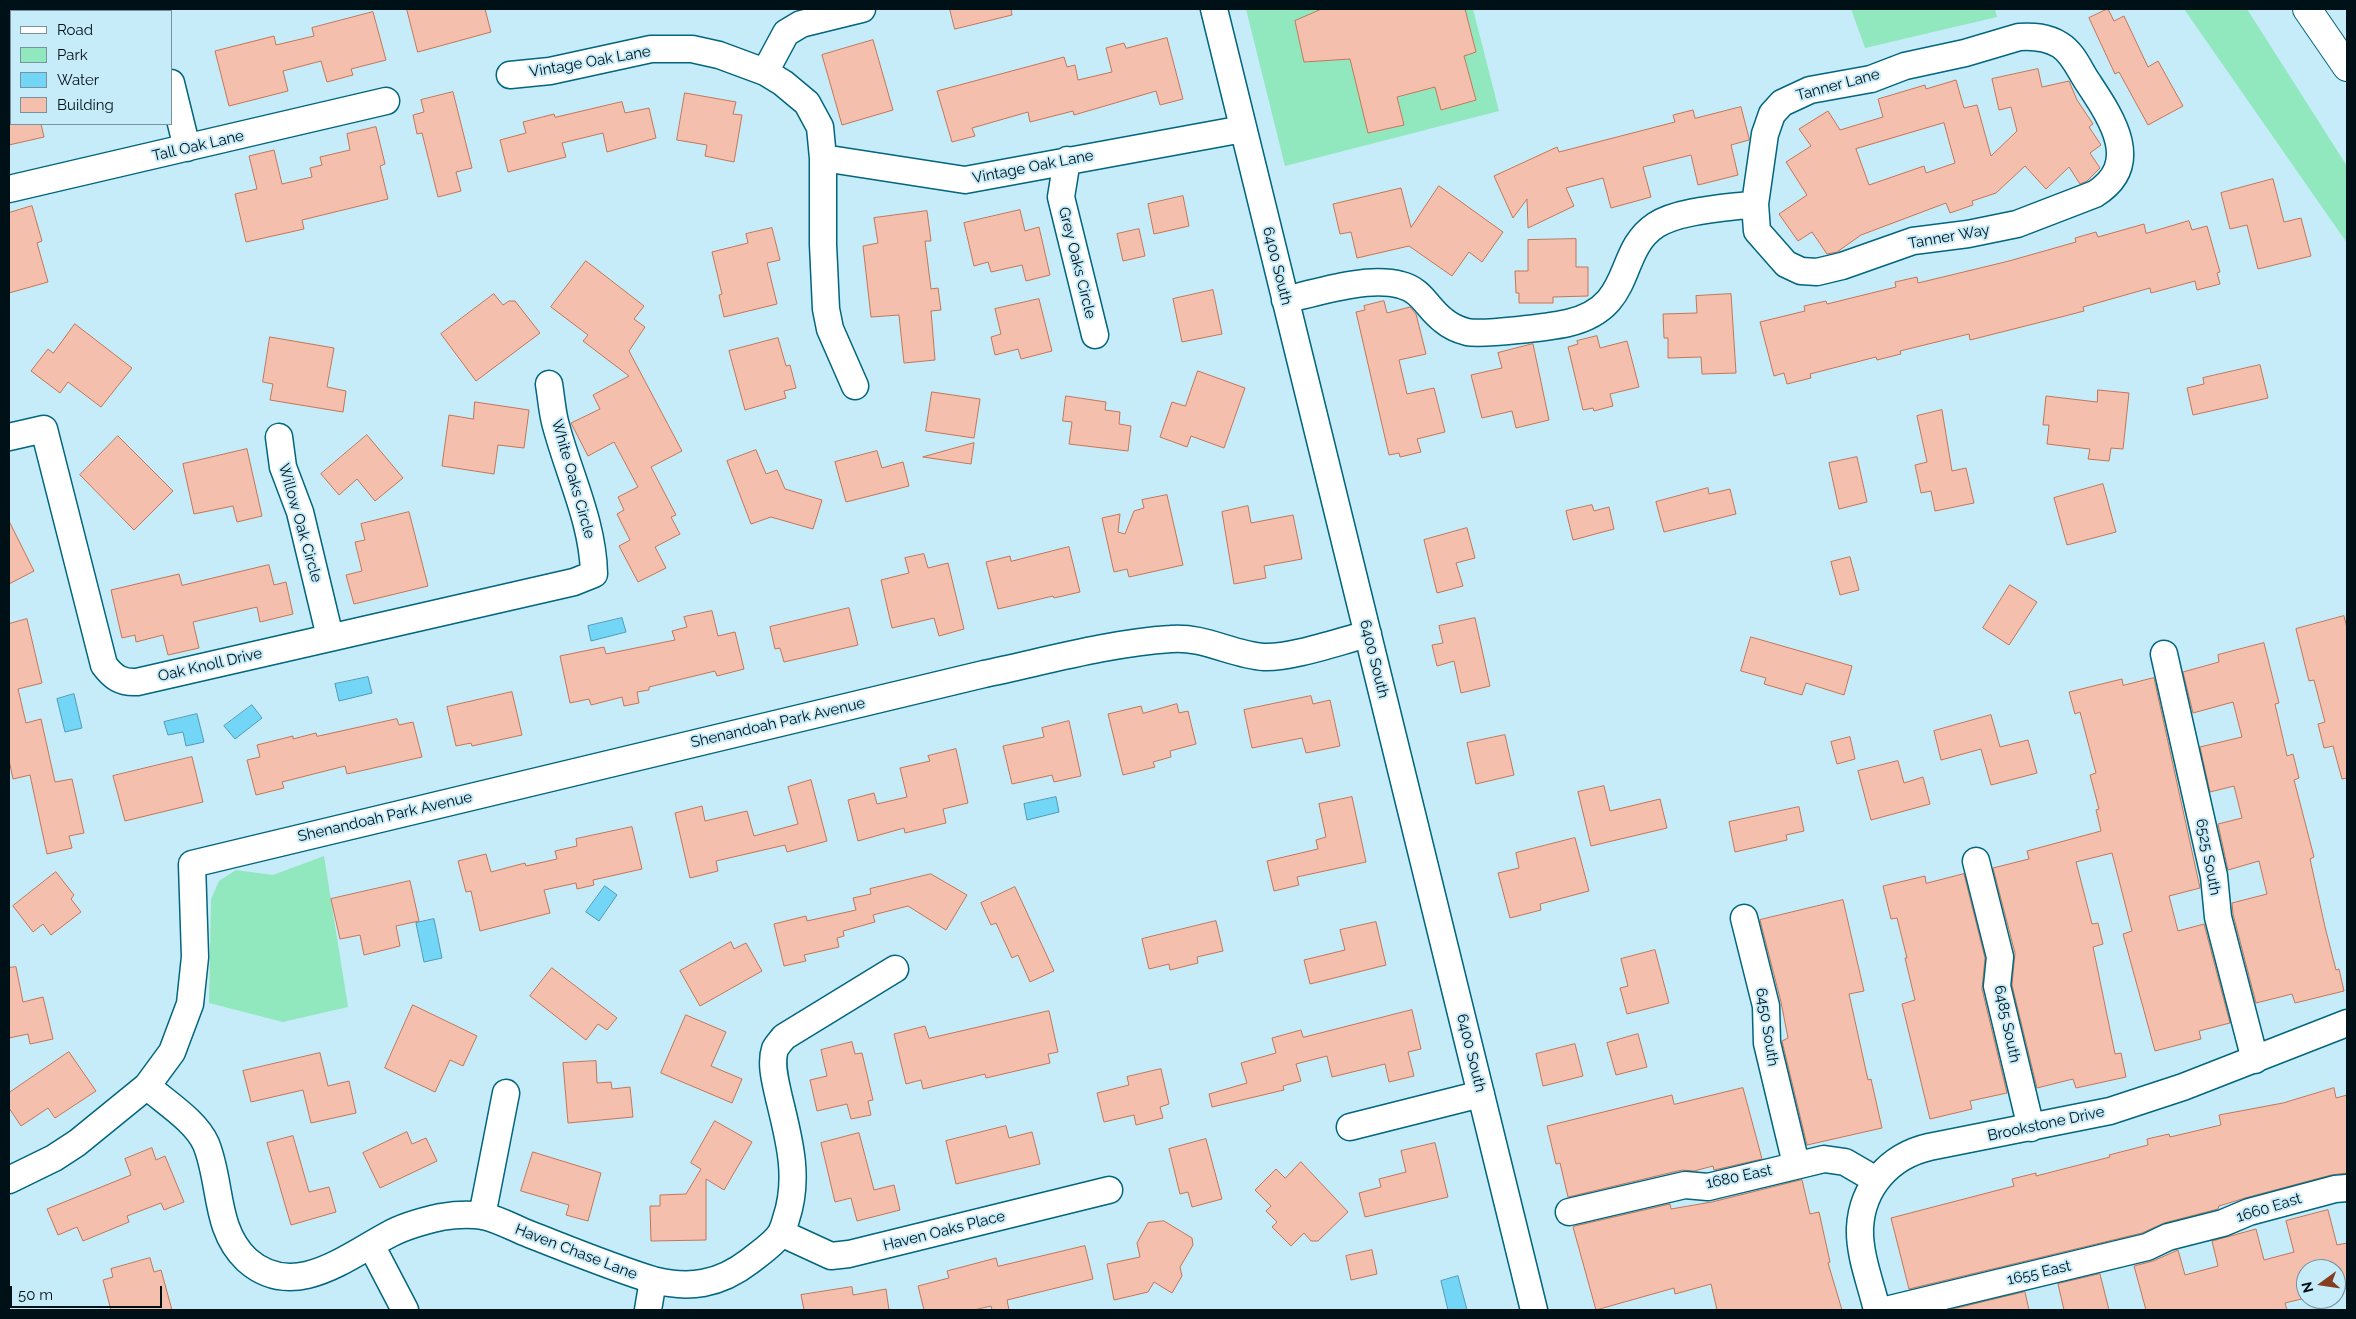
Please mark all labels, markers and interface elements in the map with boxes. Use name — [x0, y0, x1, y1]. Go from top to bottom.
legend — [10, 10, 172, 125]
text: Road — [57, 21, 93, 39]
street label: Vintage Oak Lane — [528, 42, 652, 82]
text: Park — [57, 46, 88, 64]
street label: Tanner Lane — [1794, 65, 1882, 105]
text: Water — [57, 71, 99, 89]
text: Building — [57, 96, 114, 114]
street label: Tall Oak Lane — [150, 127, 246, 165]
street label: Vintage Oak Lane — [971, 146, 1095, 188]
street label: Grey Oaks Circle — [1054, 205, 1100, 321]
street label: Tanner Way — [1907, 221, 1991, 253]
street label: 6400 South — [1259, 225, 1295, 307]
street label: White Oaks Circle — [547, 417, 599, 541]
street label: Willow Oak Circle — [274, 462, 326, 584]
street label: 6400 South — [1356, 618, 1392, 700]
street label: Oak Knoll Drive — [156, 644, 264, 686]
street label: Shenandoah Park Avenue — [689, 694, 867, 752]
street label: Shenandoah Park Avenue — [296, 788, 474, 846]
street label: 6525 South — [2192, 817, 2224, 897]
street label: 6485 South — [1990, 984, 2024, 1064]
street label: 6450 South — [1752, 987, 1782, 1067]
street label: 6400 South — [1453, 1012, 1489, 1094]
street label: Brookstone Drive — [1986, 1103, 2106, 1145]
street label: 1680 East — [1704, 1161, 1774, 1193]
street label: 1660 East — [2234, 1190, 2304, 1226]
street label: Haven Oaks Place — [881, 1207, 1007, 1255]
street label: Haven Chase Lane — [512, 1220, 640, 1284]
street label: 1655 East — [2005, 1257, 2073, 1289]
north arrow — [2296, 1259, 2346, 1309]
scale bar — [12, 1276, 165, 1308]
text: N — [2298, 1280, 2316, 1295]
text: 50 m — [18, 1286, 53, 1304]

